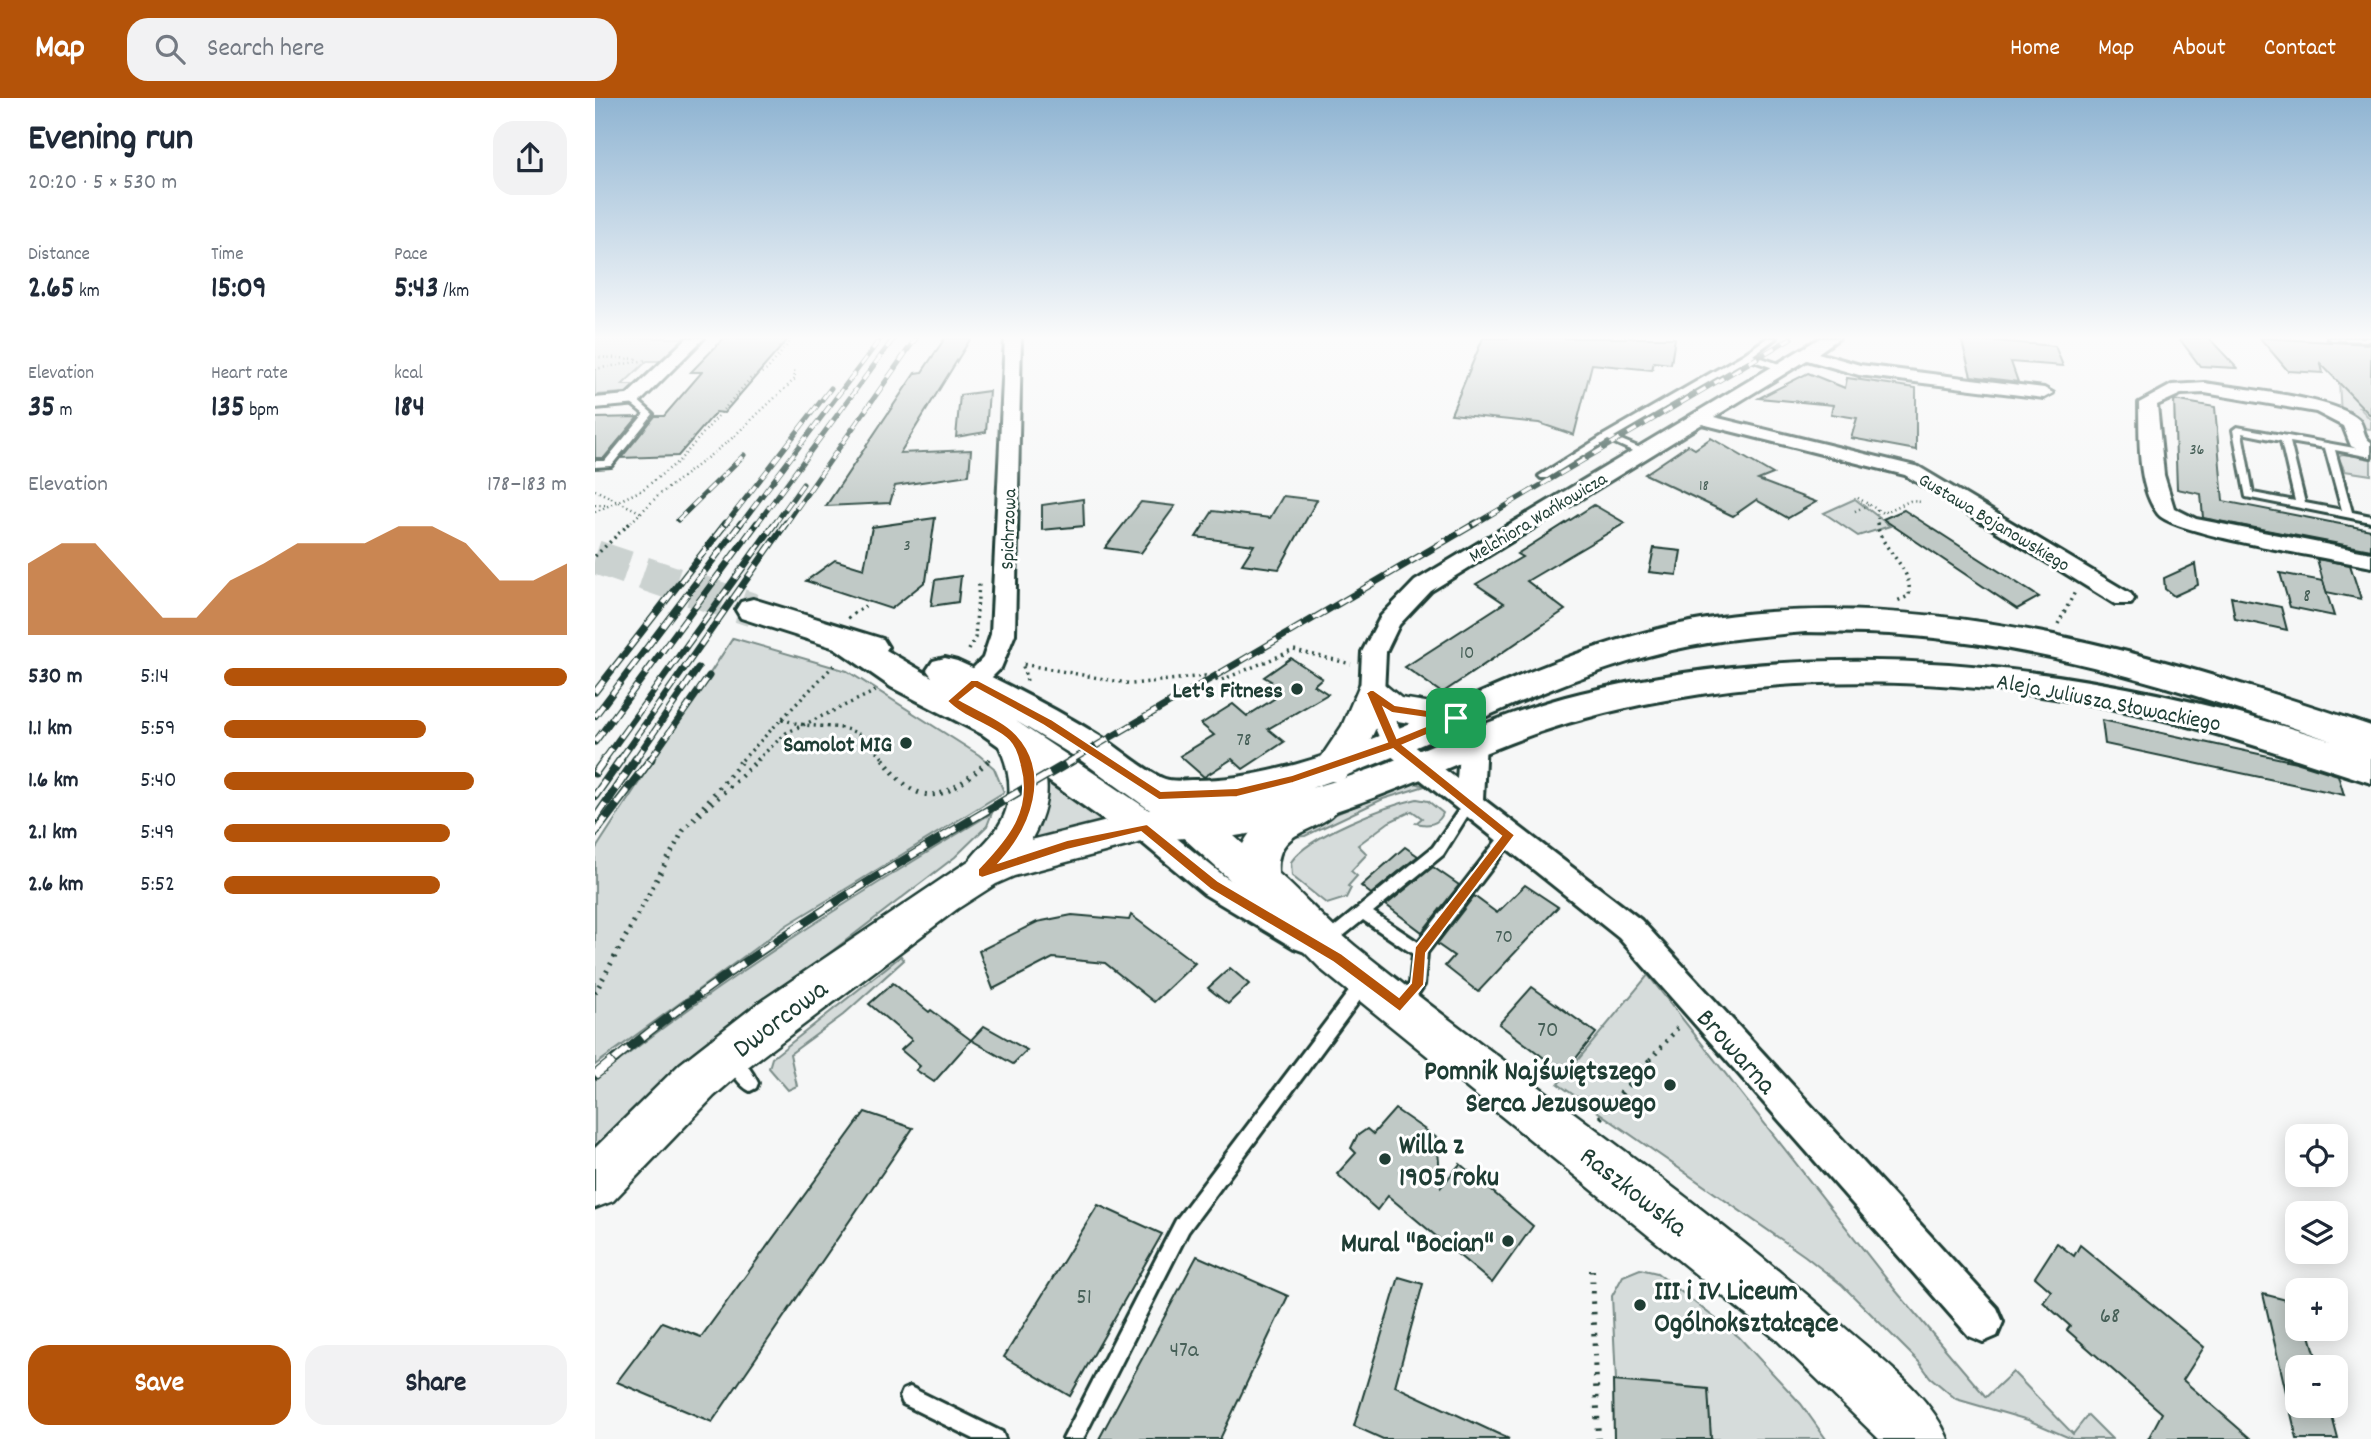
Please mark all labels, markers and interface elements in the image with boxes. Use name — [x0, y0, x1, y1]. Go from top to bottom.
search box — [127, 18, 617, 81]
text: Map — [35, 26, 85, 73]
icon: search — [151, 30, 189, 68]
text: Search here — [207, 31, 325, 68]
text: Home — [2010, 32, 2060, 66]
text: Map — [2098, 32, 2134, 66]
text: About — [2172, 32, 2226, 66]
text: Contact — [2264, 32, 2336, 66]
text: Evening run — [28, 113, 193, 168]
button: share — [493, 121, 567, 195]
text: 20:20 · 5 × 530 m — [28, 167, 177, 200]
text: Distance — [28, 242, 90, 269]
text: Time — [211, 242, 244, 269]
text: Pace — [394, 242, 428, 269]
text: 2.65 — [28, 269, 75, 312]
text: 15:09 — [211, 269, 267, 312]
text: 5:43 — [394, 269, 439, 312]
text: km — [75, 279, 100, 306]
text: /km — [439, 279, 469, 306]
text: Elevation — [28, 361, 94, 388]
text: Heart rate — [211, 361, 288, 388]
text: kcal — [394, 361, 423, 388]
text: 35 — [28, 388, 55, 431]
text: 135 — [211, 388, 245, 431]
text: 184 — [394, 388, 425, 431]
text: m — [55, 398, 73, 425]
text: bpm — [245, 398, 279, 425]
house number: 36 — [2190, 439, 2205, 462]
street label: Melchiora Wańkowicza — [1465, 466, 1614, 571]
street label: Gustawa Bojanowskiego — [1912, 468, 2074, 580]
text: Elevation — [28, 469, 108, 502]
text: 178–183 m — [487, 469, 567, 502]
house number: 18 — [1699, 475, 1709, 498]
street label: Spichrzowa — [996, 487, 1025, 570]
house number: 3 — [903, 535, 911, 558]
house number: 8 — [2303, 584, 2311, 611]
house number: 10 — [1460, 641, 1474, 668]
text: 530 m — [28, 661, 82, 694]
text: 5:14 — [140, 661, 169, 694]
street label: Aleja Juliusza Słowackiego — [1993, 667, 2223, 742]
place label: Let's Fitness — [1172, 676, 1283, 709]
marker: Let's Fitness — [1289, 681, 1305, 697]
pin — [1426, 688, 1486, 748]
icon: arrive — [1437, 699, 1475, 737]
text: 1.1 km — [28, 713, 72, 746]
text: 5:59 — [140, 713, 176, 746]
house number: 78 — [1237, 728, 1251, 755]
place label: Samolot MIG — [783, 730, 892, 763]
marker: Samolot MIG — [898, 735, 914, 751]
text: 1.6 km — [28, 765, 79, 798]
text: 5:40 — [140, 765, 177, 798]
text: 2.1 km — [28, 817, 77, 850]
text: 5:49 — [140, 817, 175, 850]
text: 2.6 km — [28, 869, 84, 902]
text: 5:52 — [140, 869, 175, 902]
house number: 70 — [1495, 925, 1513, 952]
street label: Dworcowa — [726, 971, 839, 1070]
street label: Browarna — [1685, 1001, 1784, 1106]
house number: 70 — [1537, 1015, 1559, 1048]
place label: Pomnik Najświętszego Serca Jezusowego — [1424, 1054, 1656, 1126]
marker: Pomnik Najświętszego Serca Jezusowego — [1662, 1077, 1678, 1093]
map controls — [2285, 1124, 2348, 1418]
button: locate — [2285, 1124, 2348, 1187]
place label: Willa z 1905 roku — [1399, 1128, 1499, 1200]
street label: Raszkowska — [1569, 1139, 1695, 1250]
marker: Willa z 1905 roku — [1377, 1151, 1393, 1167]
button: layers — [2285, 1201, 2348, 1264]
place label: Mural "Bocian" — [1341, 1226, 1494, 1266]
marker: Mural "Bocian" — [1500, 1233, 1516, 1249]
place label: III i IV Liceum Ogólnokształcące — [1654, 1274, 1839, 1346]
button: + — [2285, 1278, 2348, 1341]
house number: 51 — [1076, 1282, 1092, 1315]
marker: III i IV Liceum Ogólnokształcące — [1632, 1297, 1648, 1313]
house number: 68 — [2100, 1301, 2120, 1334]
house number: 47a — [1169, 1335, 1200, 1368]
button: Save — [28, 1345, 291, 1425]
button: Share — [305, 1345, 567, 1425]
button: − — [2285, 1355, 2348, 1418]

